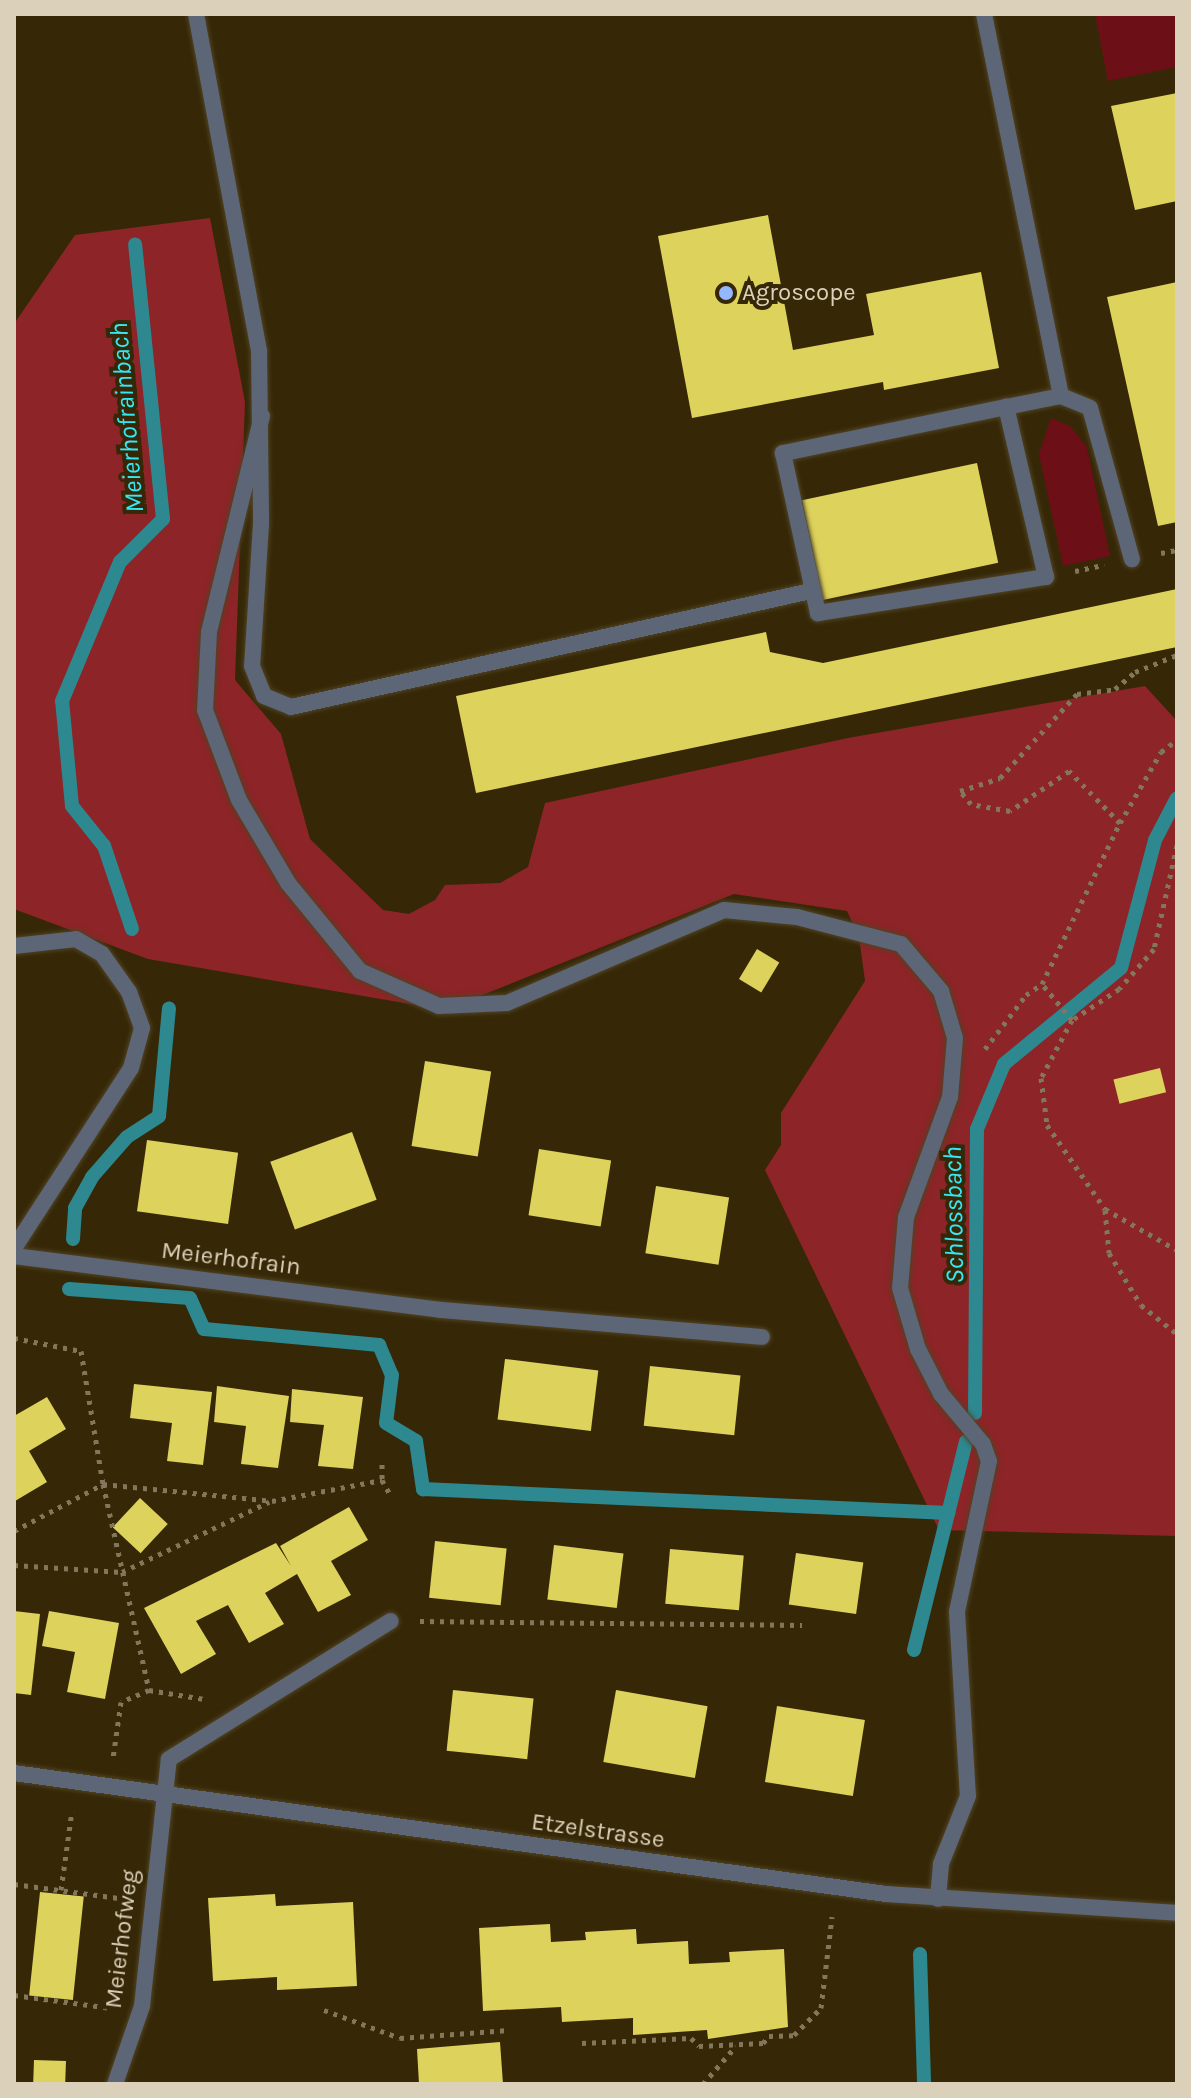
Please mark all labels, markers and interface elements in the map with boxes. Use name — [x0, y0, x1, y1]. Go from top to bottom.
place label: Agroscope — [742, 279, 856, 307]
marker: Agroscope — [717, 284, 735, 302]
water label: Meierhofrainbach — [103, 322, 151, 514]
water label: Schlossbach — [937, 1146, 971, 1284]
street label: Meierhofrain — [160, 1236, 302, 1282]
street label: Etzelstrasse — [530, 1807, 666, 1855]
street label: Meierhofweg — [99, 1868, 145, 2010]

